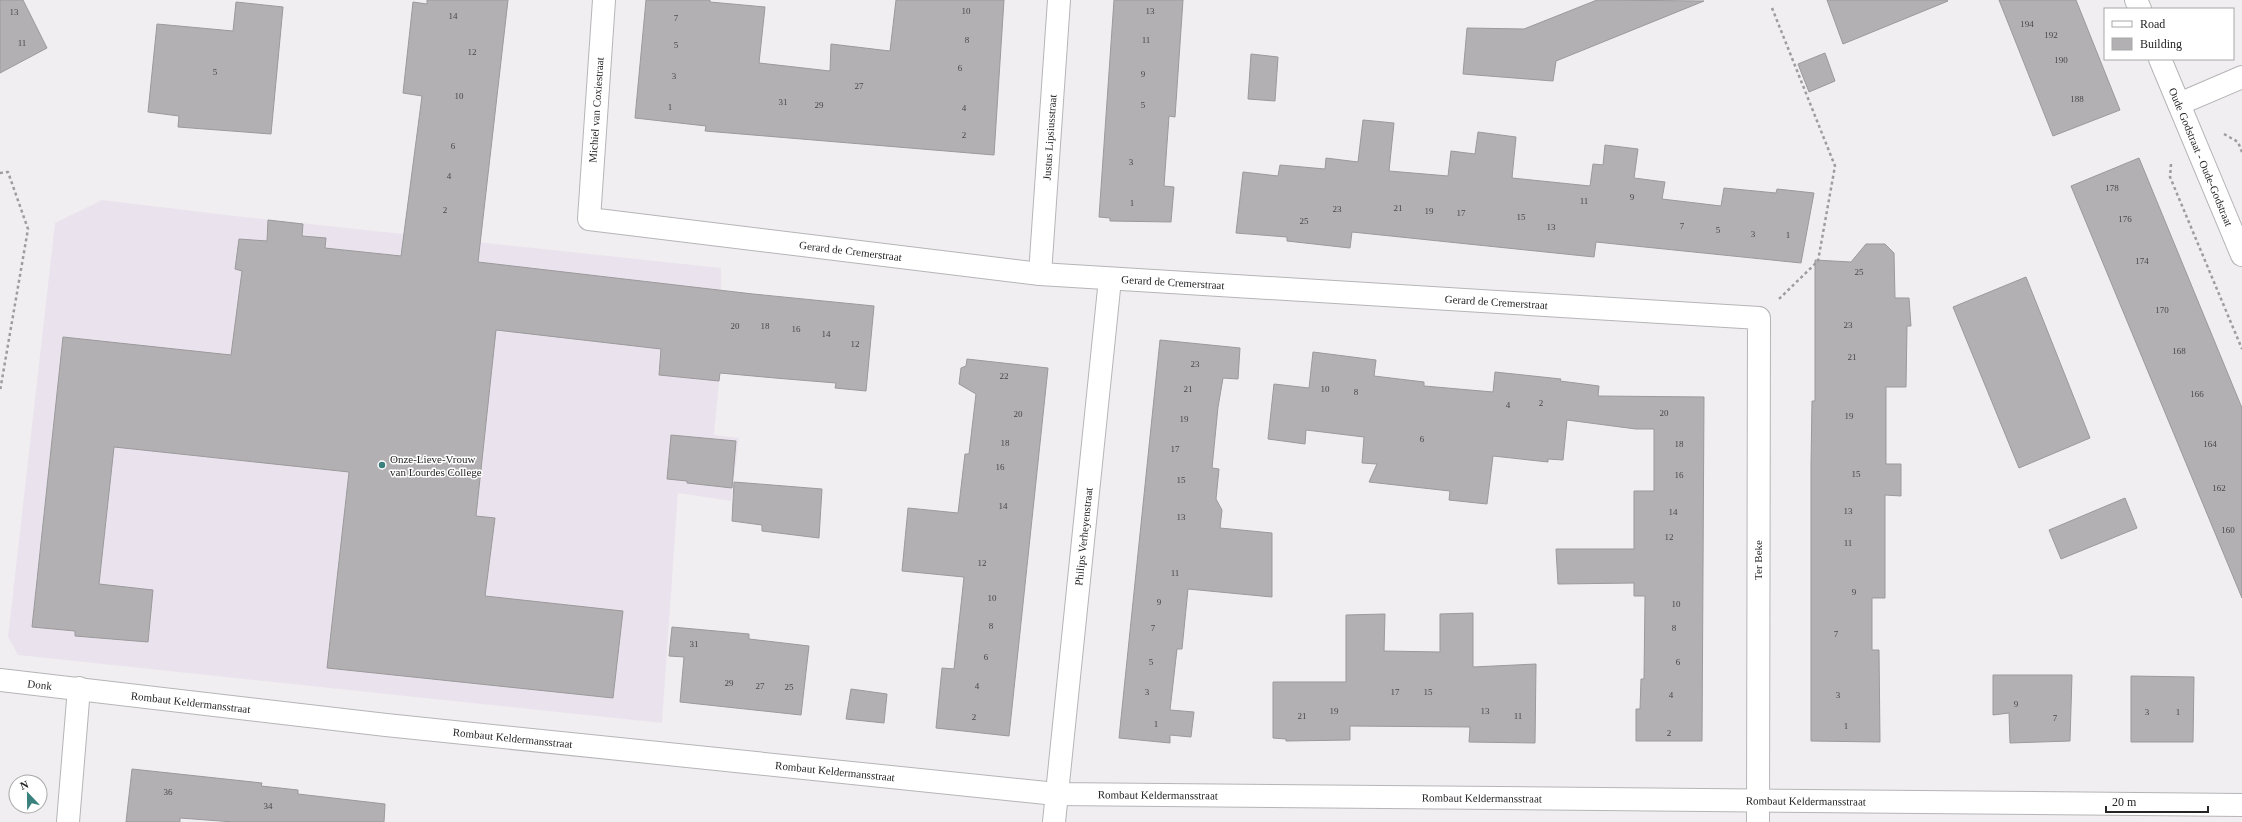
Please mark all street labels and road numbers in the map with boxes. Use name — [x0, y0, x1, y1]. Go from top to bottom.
street label: Michiel van Coxiestraat — [586, 57, 606, 163]
street label: Oude Godstraat - Oude-Godstraat — [2167, 86, 2235, 228]
street label: Justus Lipsiusstraat — [1041, 94, 1058, 181]
street label: Gerard de Cremerstraat — [799, 239, 903, 263]
street label: Gerard de Cremerstraat — [1121, 273, 1225, 291]
street label: Gerard de Cremerstraat — [1444, 293, 1548, 311]
street label: Philips Verheyenstraat — [1072, 487, 1094, 586]
street label: Ter Beke — [1752, 540, 1764, 580]
street label: Donk — [27, 677, 53, 692]
street label: Rombaut Keldermansstraat — [130, 689, 251, 715]
street label: Rombaut Keldermansstraat — [452, 726, 573, 750]
street label: Rombaut Keldermansstraat — [775, 759, 895, 783]
street label: Rombaut Keldermansstraat — [1098, 788, 1218, 802]
street label: Rombaut Keldermansstraat — [1422, 791, 1542, 805]
street label: Rombaut Keldermansstraat — [1746, 794, 1866, 808]

